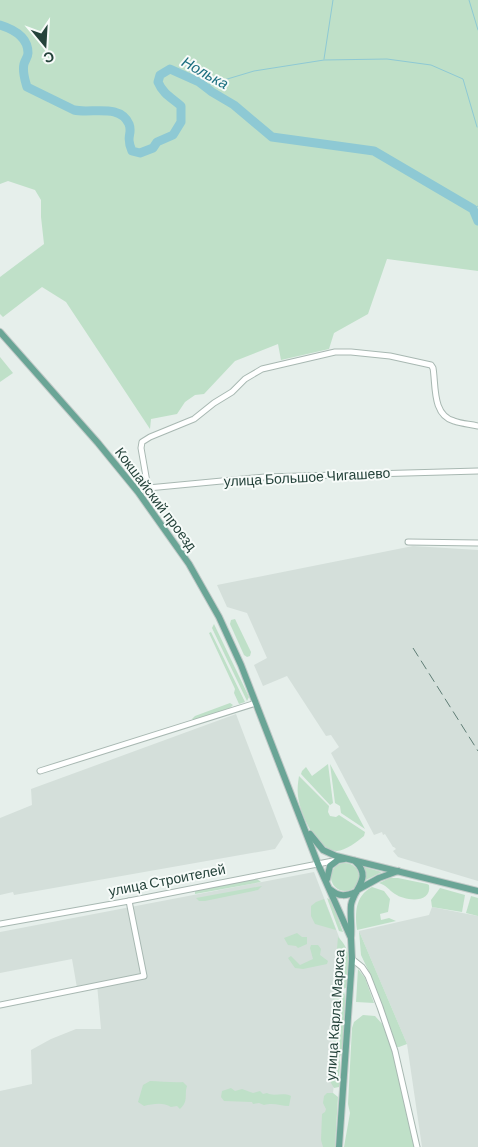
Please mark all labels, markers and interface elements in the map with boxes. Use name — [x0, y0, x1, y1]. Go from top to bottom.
north arrow — [20, 20, 70, 70]
text: С — [42, 48, 57, 67]
water label: Нолька — [179, 52, 232, 92]
street label: Кокшайский проезд — [112, 444, 201, 554]
street label: улица Большое Чигашево — [223, 464, 391, 489]
street label: улица Строителей — [107, 860, 227, 899]
street label: улица Карла Маркса — [321, 948, 348, 1081]

